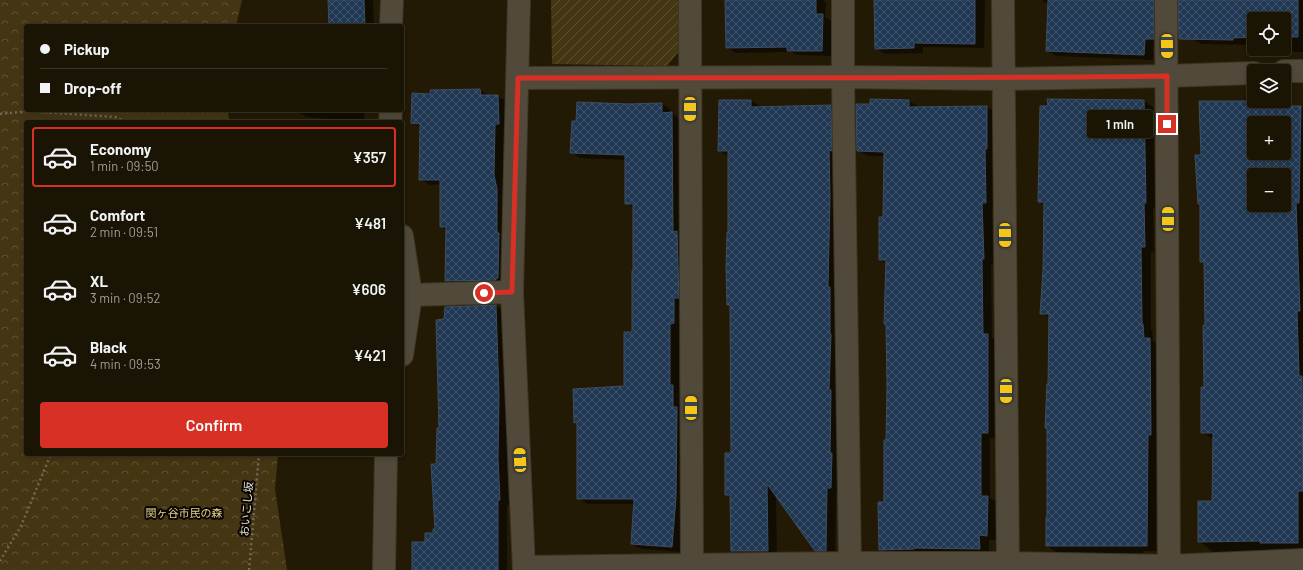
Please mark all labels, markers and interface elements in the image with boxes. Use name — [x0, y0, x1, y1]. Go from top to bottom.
map controls — [1247, 12, 1291, 212]
button: locate — [1247, 12, 1291, 56]
car — [1161, 34, 1173, 58]
text: Pickup — [64, 40, 110, 58]
button: layers — [1247, 64, 1291, 108]
text: Drop-off — [64, 79, 122, 97]
car — [684, 97, 696, 121]
callout: 1 min — [1087, 110, 1153, 138]
route end — [1158, 115, 1176, 133]
text: 1 min — [1106, 116, 1134, 132]
button: + — [1247, 116, 1291, 160]
icon: car — [42, 139, 78, 175]
text: Economy — [90, 140, 151, 158]
text: ¥357 — [352, 148, 386, 166]
text: 1 min · 09:50 — [90, 158, 159, 174]
button: − — [1247, 168, 1291, 212]
icon: car — [42, 205, 78, 241]
text: Comfort — [90, 206, 145, 224]
car — [1162, 207, 1174, 231]
text: ¥481 — [354, 214, 386, 232]
car — [999, 223, 1011, 247]
text: 2 min · 09:51 — [90, 224, 158, 240]
icon: car — [42, 271, 78, 307]
text: XL — [90, 272, 108, 290]
text: ¥606 — [351, 280, 386, 298]
route start — [475, 284, 493, 302]
text: 3 min · 09:52 — [90, 290, 160, 306]
icon: car — [42, 337, 78, 373]
text: Black — [90, 338, 127, 356]
text: ¥421 — [353, 346, 386, 364]
text: 4 min · 09:53 — [90, 356, 161, 372]
car — [1000, 379, 1012, 403]
car — [685, 396, 697, 420]
button: Confirm — [40, 402, 388, 448]
car — [513, 448, 527, 472]
street label: おいこし坂 — [237, 481, 255, 537]
park label: 関ヶ谷市民の森 — [146, 506, 223, 519]

